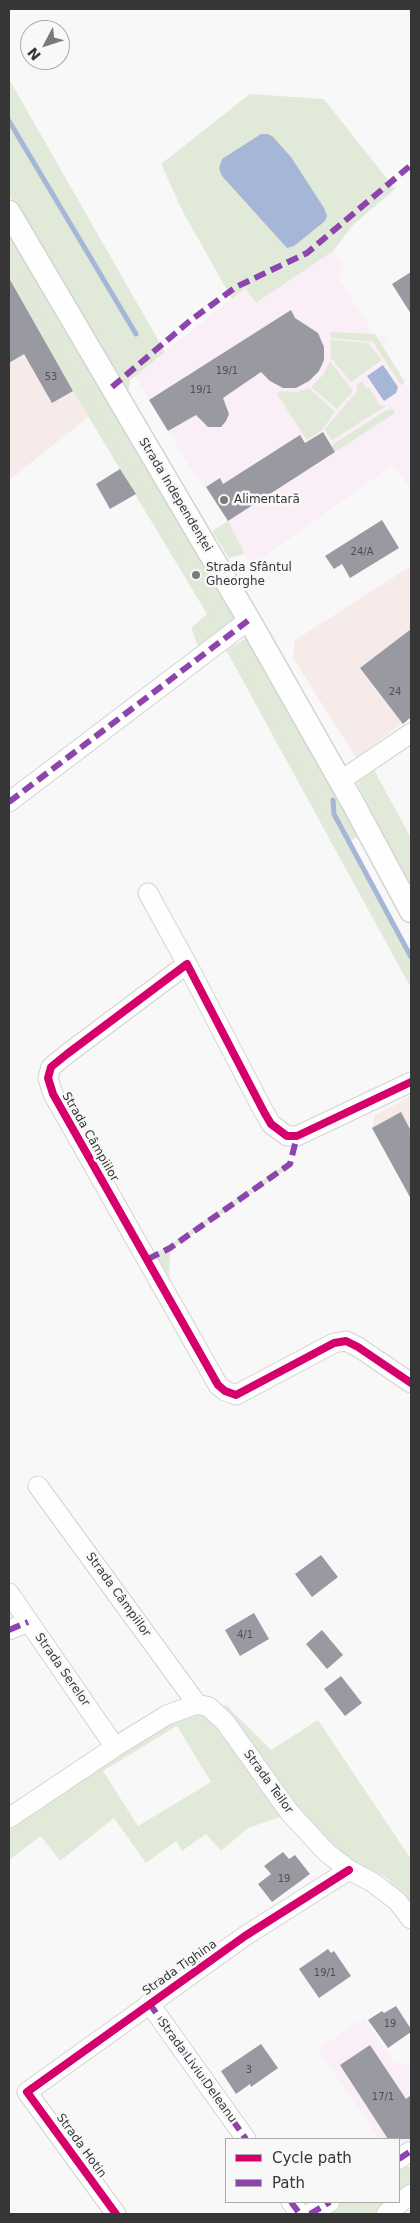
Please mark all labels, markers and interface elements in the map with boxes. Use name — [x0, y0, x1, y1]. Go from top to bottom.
north arrow — [20, 20, 70, 70]
text: N — [24, 44, 44, 64]
house number: 19/1 — [216, 365, 238, 377]
house number: 53 — [45, 371, 57, 383]
house number: 19/1 — [190, 384, 212, 396]
street label: Strada Independenței — [135, 436, 215, 554]
place label: Alimentară — [234, 493, 300, 507]
marker: Alimentară — [218, 494, 230, 506]
house number: 24/A — [351, 546, 373, 558]
place label: Strada Sfântul Gheorghe — [206, 561, 292, 589]
marker: Strada Sfântul Gheorghe — [190, 569, 202, 581]
house number: 24 — [389, 686, 401, 698]
street label: Strada Câmpiilor — [59, 1090, 121, 1184]
street label: Strada Câmpiilor — [83, 1550, 153, 1640]
house number: 4/1 — [237, 1629, 253, 1641]
street label: Strada Serelor — [31, 1631, 93, 1709]
street label: Strada Teilor — [240, 1747, 296, 1817]
house number: 19 — [278, 1873, 290, 1885]
street label: Strada Tighina — [140, 1937, 220, 1999]
house number: 19/1 — [314, 1967, 336, 1979]
street label: Strada Liviu Deleanu — [154, 2016, 240, 2126]
house number: 19 — [384, 2018, 396, 2030]
house number: 3 — [246, 2064, 252, 2076]
house number: 17/1 — [372, 2091, 394, 2103]
street label: Strada Hotin — [53, 2111, 109, 2181]
legend — [225, 2138, 400, 2203]
text: Cycle path — [272, 2149, 352, 2167]
text: Path — [272, 2174, 305, 2192]

